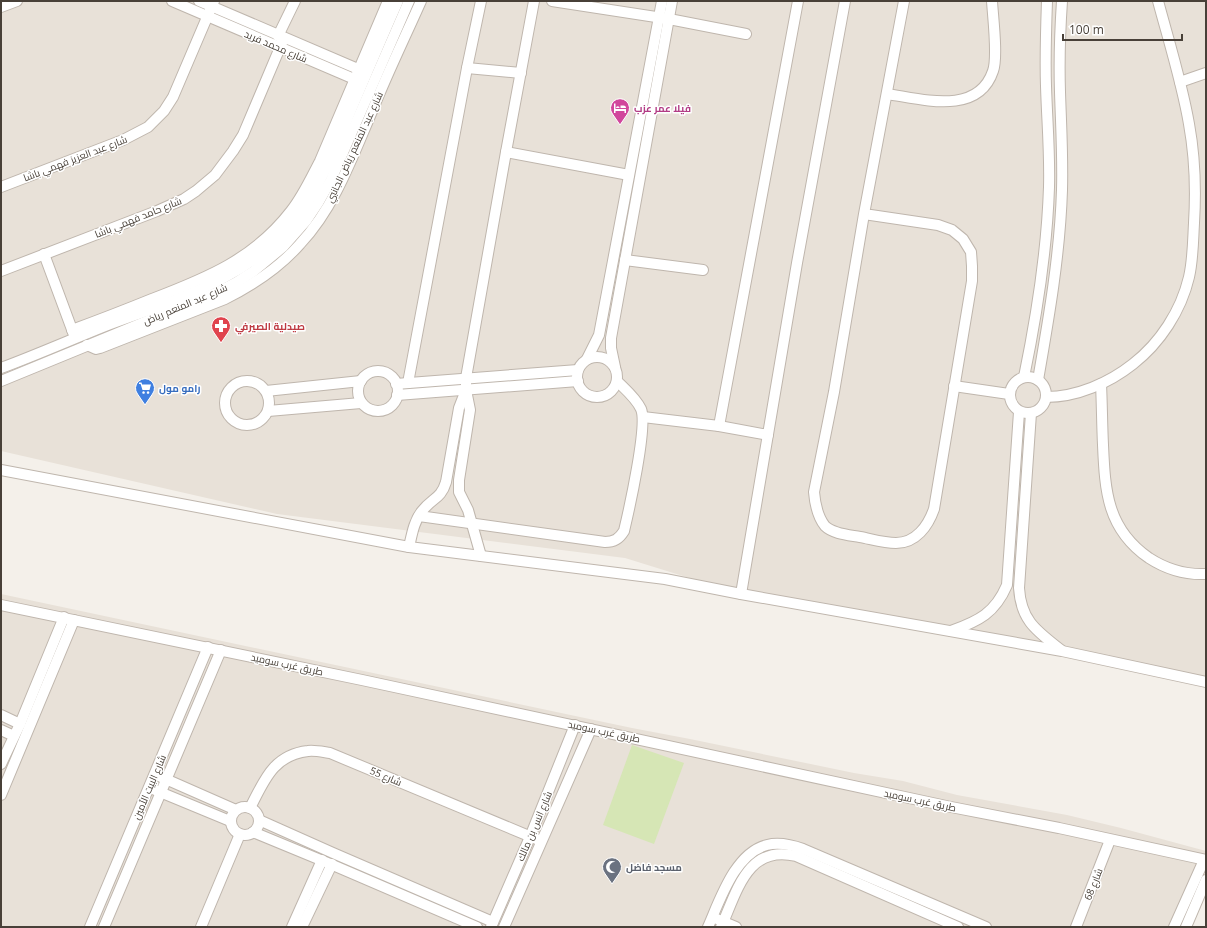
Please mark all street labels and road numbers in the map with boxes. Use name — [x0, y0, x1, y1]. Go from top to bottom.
street label: شارع محمد فريد — [242, 26, 310, 66]
street label: شارع عبد المنعم رياض الجانبي — [322, 89, 387, 205]
street label: شارع عبد العزيز فهمي باشا — [21, 132, 129, 185]
street label: شارع حامد فهمي باشا — [92, 193, 184, 242]
street label: شارع عبد المنعم رياض — [141, 280, 230, 329]
street label: طريق غرب سوميد — [250, 649, 324, 679]
street label: طريق غرب سوميد — [567, 716, 641, 746]
street label: شارع البيت الأمين — [129, 752, 169, 822]
street label: شارع 55 — [368, 763, 404, 789]
street label: طريق غرب سوميد — [883, 785, 957, 815]
street label: شارع انس بن مالك — [513, 789, 555, 863]
street label: شارع 68 — [1080, 866, 1106, 902]

